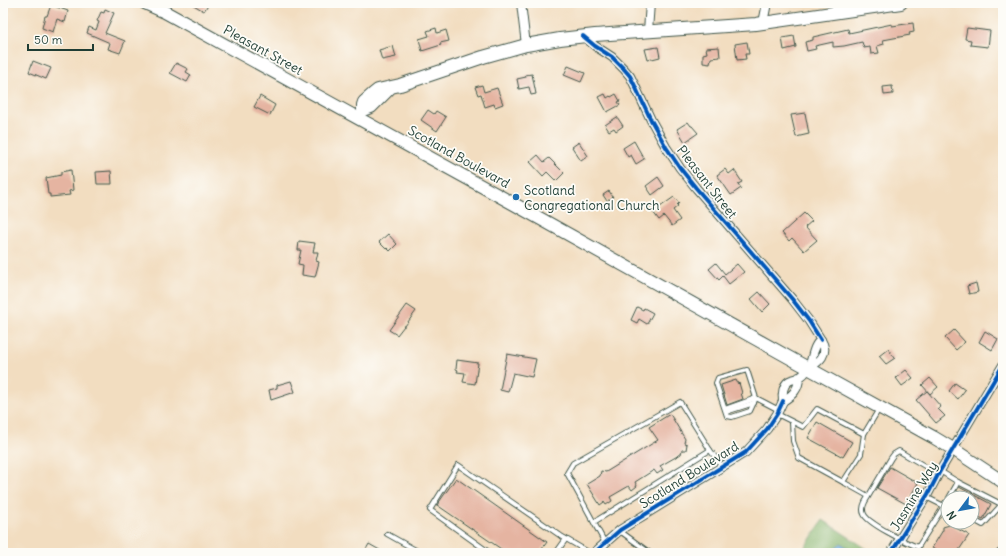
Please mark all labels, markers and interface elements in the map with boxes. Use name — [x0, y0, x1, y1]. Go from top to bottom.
street label: Pleasant Street — [220, 21, 306, 79]
scale bar — [28, 26, 93, 52]
text: 50 m — [34, 32, 63, 47]
street label: Scotland Boulevard — [405, 122, 513, 192]
street label: Pleasant Street — [673, 142, 741, 222]
place label: Scotland Congregational Church — [524, 182, 660, 214]
marker: Scotland Congregational Church — [511, 192, 521, 202]
street label: Scotland Boulevard — [636, 437, 742, 512]
street label: Jasmine Way — [887, 458, 941, 534]
north arrow — [940, 490, 980, 530]
text: N — [944, 508, 959, 522]

